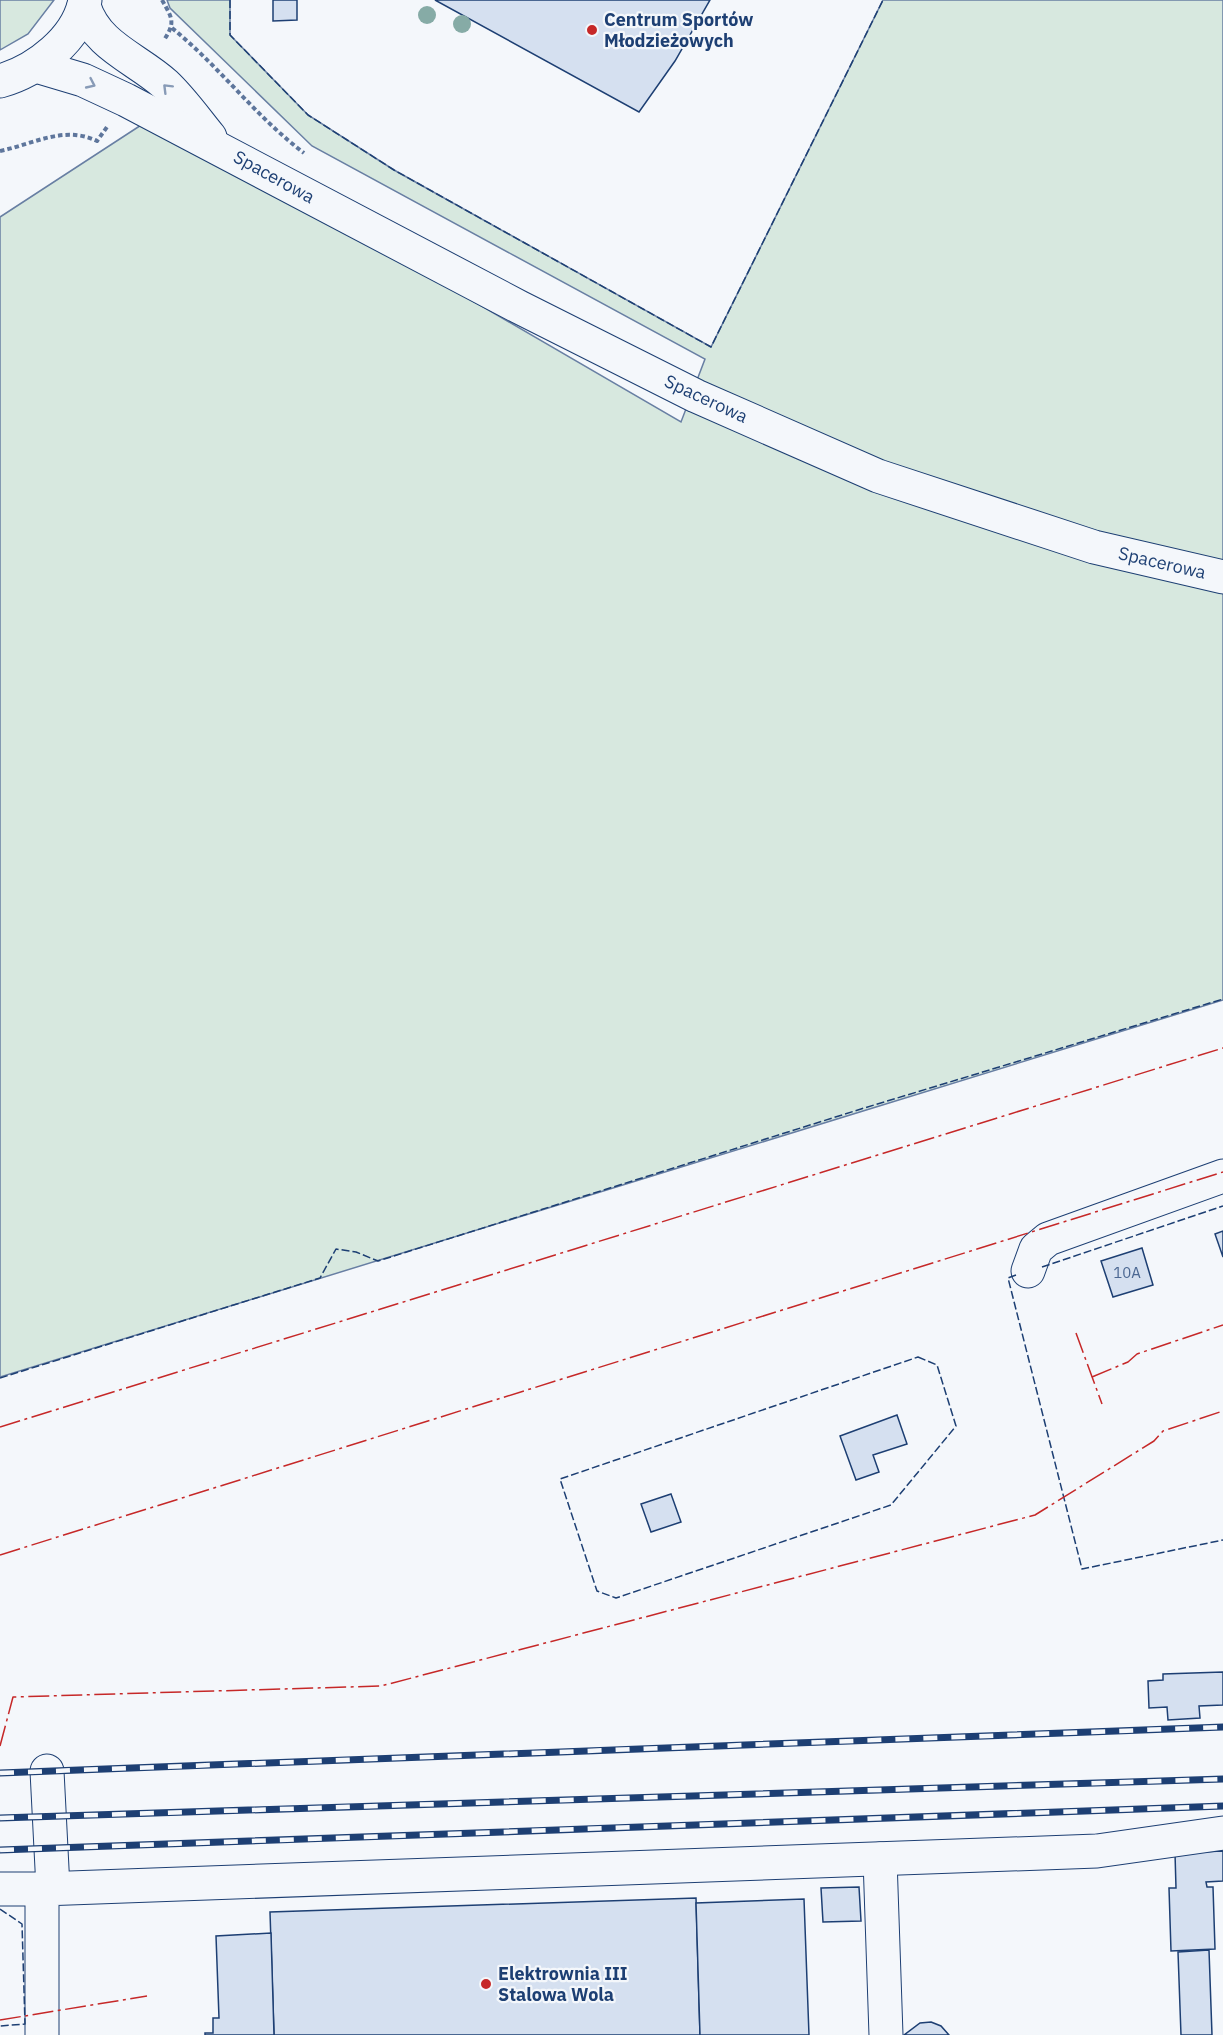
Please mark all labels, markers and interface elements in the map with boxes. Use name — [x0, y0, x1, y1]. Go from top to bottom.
place label: Centrum Sportów Młodzieżowych — [604, 8, 753, 52]
marker: Centrum Sportów Młodzieżowych — [585, 23, 599, 37]
one-way arrow — [85, 76, 96, 88]
one-way arrow — [163, 84, 174, 94]
street label: Spacerowa — [230, 145, 319, 208]
street label: Spacerowa — [661, 369, 752, 428]
street label: Spacerowa — [1116, 541, 1208, 584]
house number: 10A — [1113, 1263, 1141, 1282]
place label: Elektrownia III Stalowa Wola — [498, 1962, 628, 2006]
marker: Elektrownia III Stalowa Wola — [479, 1977, 493, 1991]

